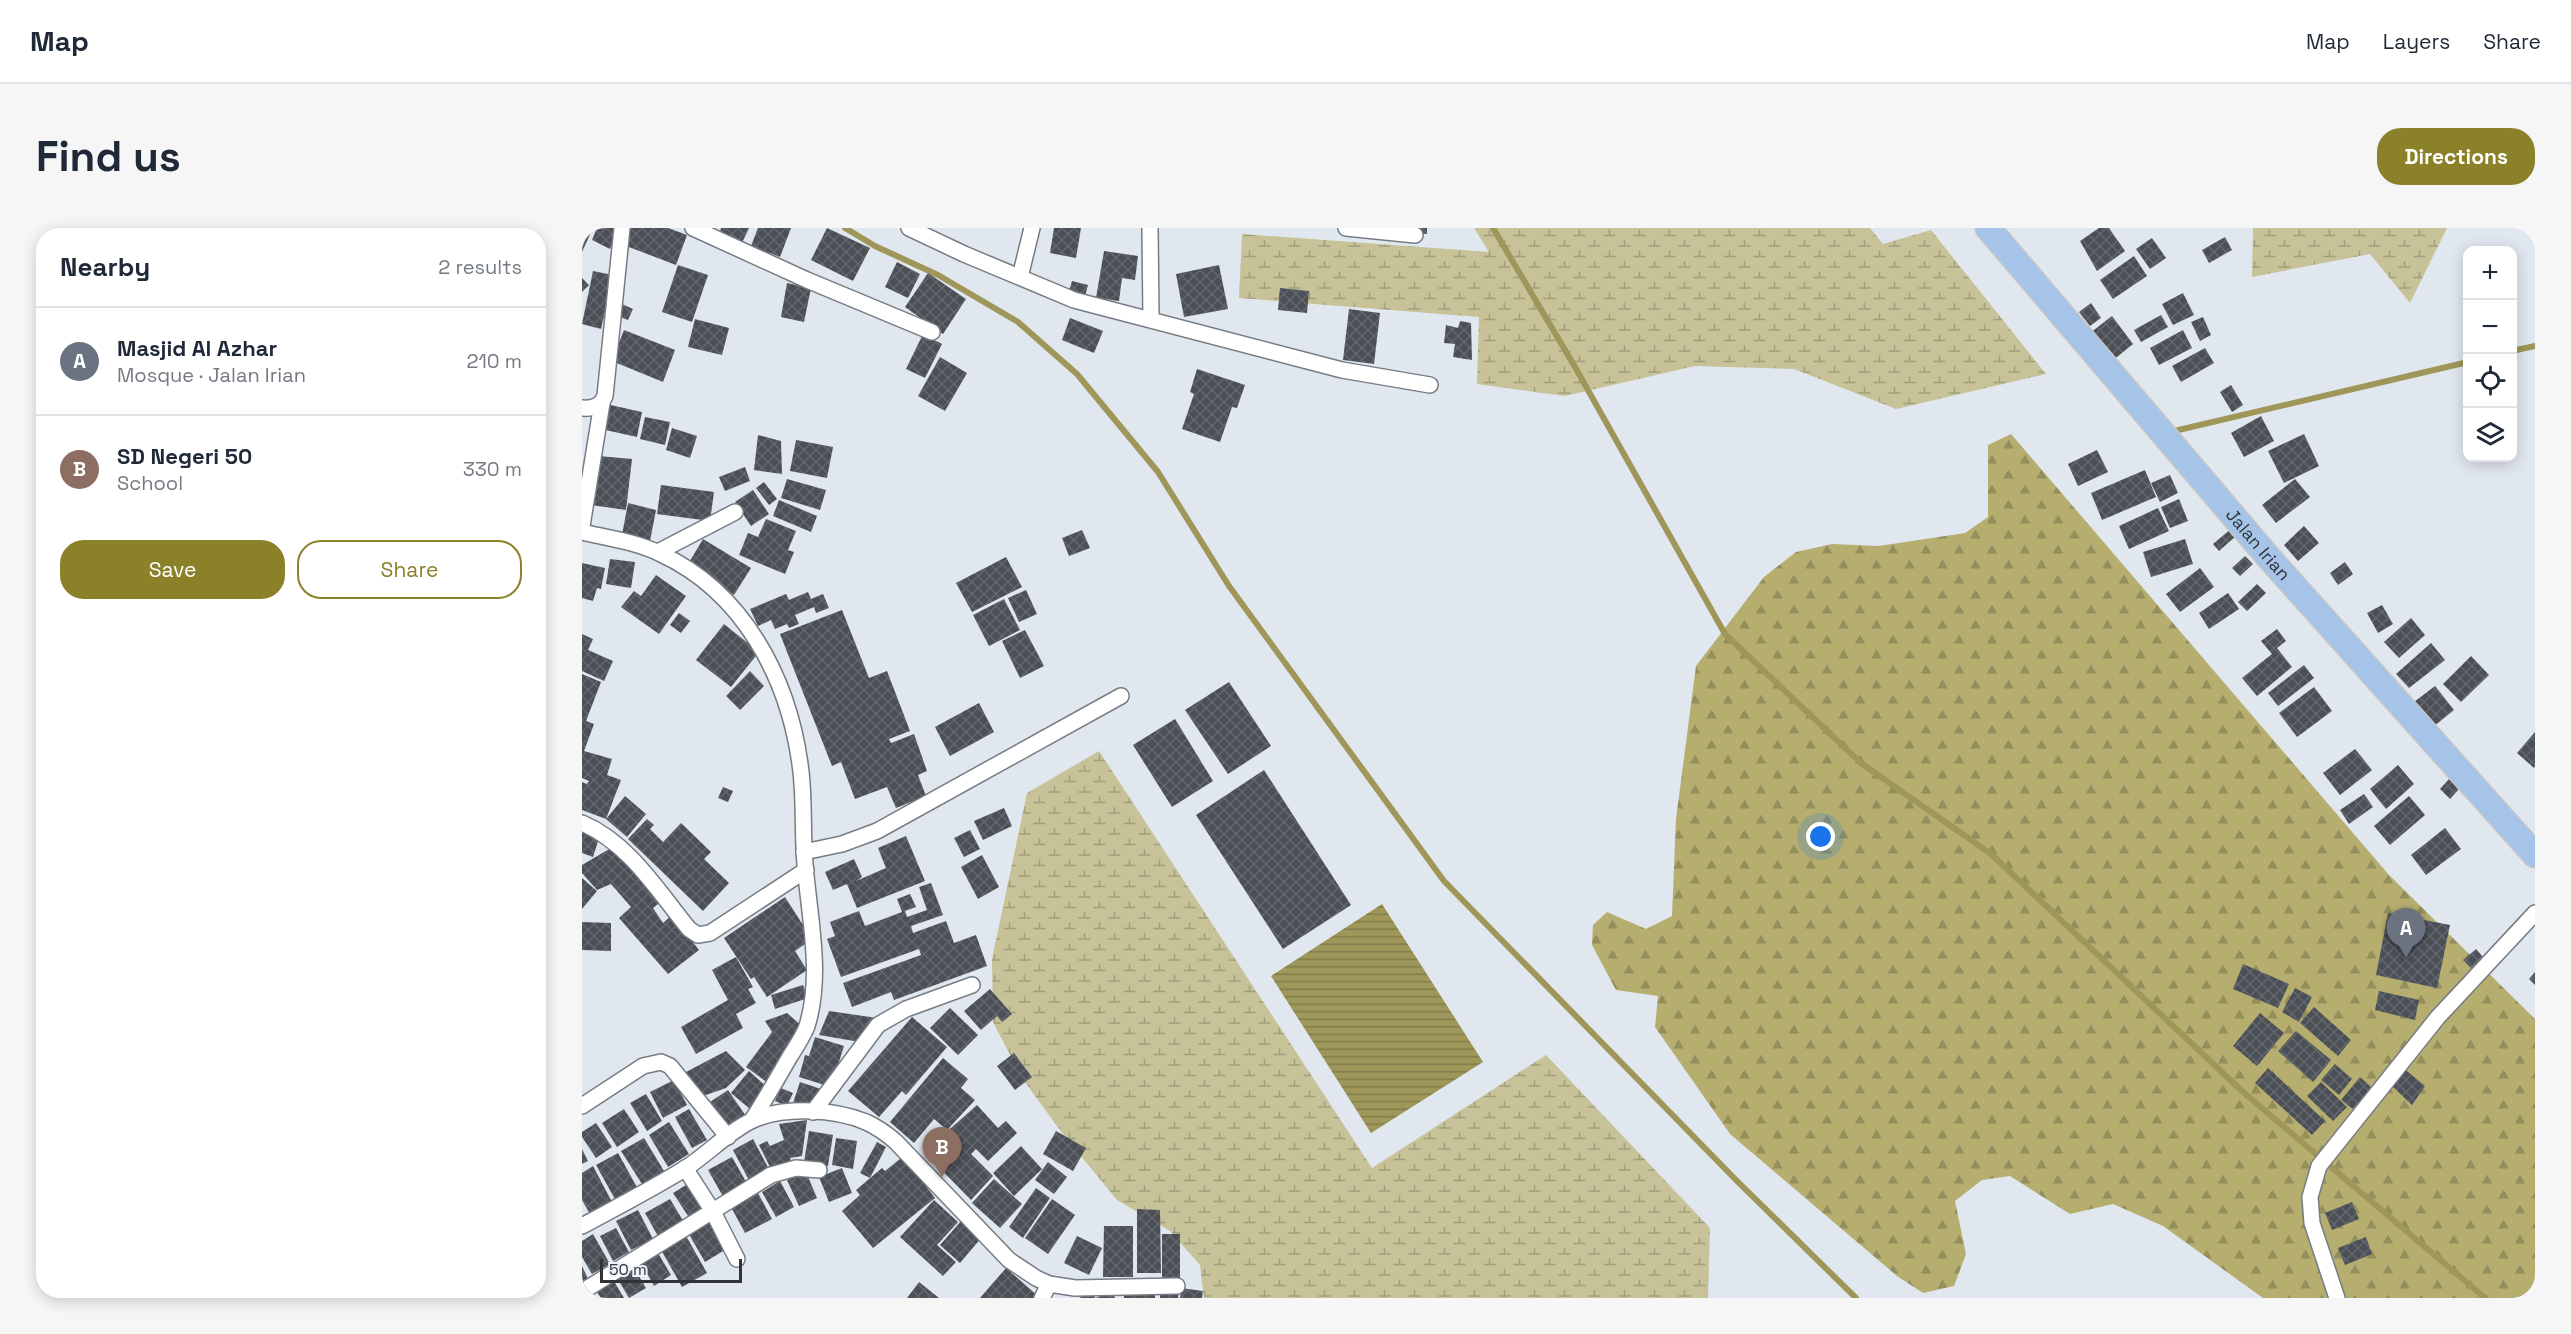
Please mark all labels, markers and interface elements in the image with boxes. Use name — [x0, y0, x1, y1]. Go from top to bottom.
text: Map — [30, 23, 89, 59]
text: Map — [2306, 28, 2350, 55]
text: Layers — [2383, 28, 2450, 55]
text: Share — [2483, 28, 2541, 55]
button: Directions — [2377, 128, 2535, 185]
text: Find us — [36, 130, 181, 183]
map controls — [2463, 246, 2517, 462]
button: + — [2463, 246, 2517, 300]
text: Nearby — [60, 250, 150, 284]
text: 2 results — [438, 254, 522, 280]
button: − — [2463, 300, 2517, 354]
text: Masjid Al Azhar — [117, 334, 277, 362]
text: A — [73, 348, 86, 374]
text: 210 m — [466, 348, 522, 374]
button: locate — [2463, 354, 2517, 408]
text: Mosque · Jalan Irian — [117, 362, 306, 388]
button: layers — [2463, 408, 2517, 462]
text: SD Negeri 50 — [117, 442, 252, 470]
text: B — [73, 456, 86, 482]
text: 330 m — [463, 456, 522, 482]
text: School — [117, 470, 183, 496]
street label: Jalan Irian — [2221, 503, 2296, 585]
button: Save — [60, 540, 285, 599]
button: Share — [297, 540, 522, 599]
your location — [1806, 822, 1835, 851]
pin: A — [2386, 908, 2426, 958]
pin: B — [922, 1128, 962, 1177]
scale bar — [600, 1256, 742, 1284]
text: 50 m — [609, 1259, 647, 1280]

